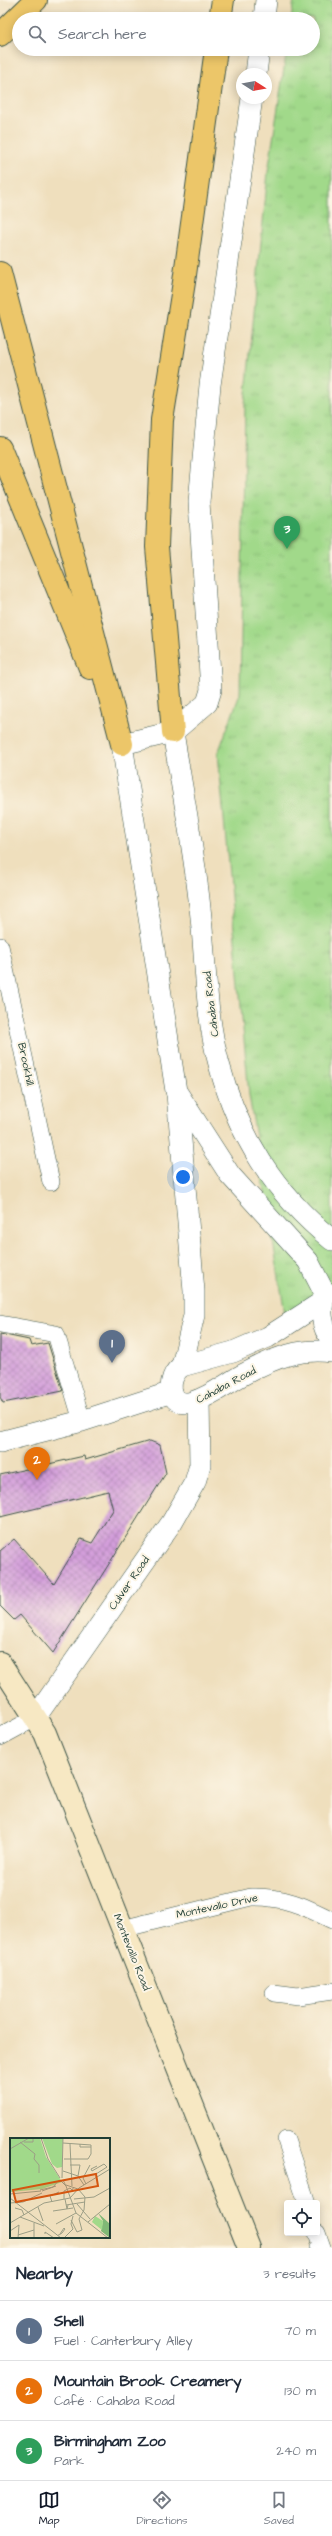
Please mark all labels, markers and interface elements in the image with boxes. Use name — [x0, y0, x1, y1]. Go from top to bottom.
search box — [12, 12, 320, 56]
icon: search — [26, 23, 48, 45]
text: Search here — [58, 24, 147, 45]
north arrow — [236, 68, 272, 104]
pin: 3 — [274, 516, 300, 549]
street label: Cahaba Road — [199, 970, 222, 1038]
street label: Brookhill — [14, 1041, 38, 1087]
your location — [173, 1167, 193, 1187]
pin: 1 — [99, 1330, 125, 1363]
street label: Cahaba Road — [193, 1363, 259, 1407]
pin: 2 — [24, 1447, 50, 1480]
street label: Culver Road — [105, 1553, 153, 1613]
street label: Montevallo Drive — [175, 1890, 259, 1922]
street label: Montevallo Road — [110, 1911, 154, 1993]
inset map — [10, 2138, 110, 2238]
map controls — [284, 2200, 320, 2236]
button: locate — [284, 2200, 320, 2236]
text: Nearby — [16, 2262, 73, 2286]
text: 3 results — [263, 2265, 316, 2283]
text: Shell — [54, 2311, 84, 2332]
text: 1 — [28, 2322, 30, 2340]
text: 70 m — [284, 2322, 316, 2340]
text: Fuel · Canterbury Alley — [54, 2332, 193, 2350]
text: Mountain Brook Creamery — [54, 2371, 241, 2392]
text: 2 — [25, 2382, 33, 2400]
text: 130 m — [284, 2382, 316, 2400]
text: Café · Cahaba Road — [54, 2392, 175, 2410]
text: Birmingham Zoo — [54, 2431, 166, 2452]
text: 3 — [26, 2442, 32, 2460]
text: 240 m — [276, 2442, 316, 2460]
text: Park — [54, 2452, 84, 2470]
tab: Map — [38, 2489, 60, 2528]
tab: Directions — [136, 2489, 188, 2528]
tab: Saved — [264, 2489, 294, 2528]

